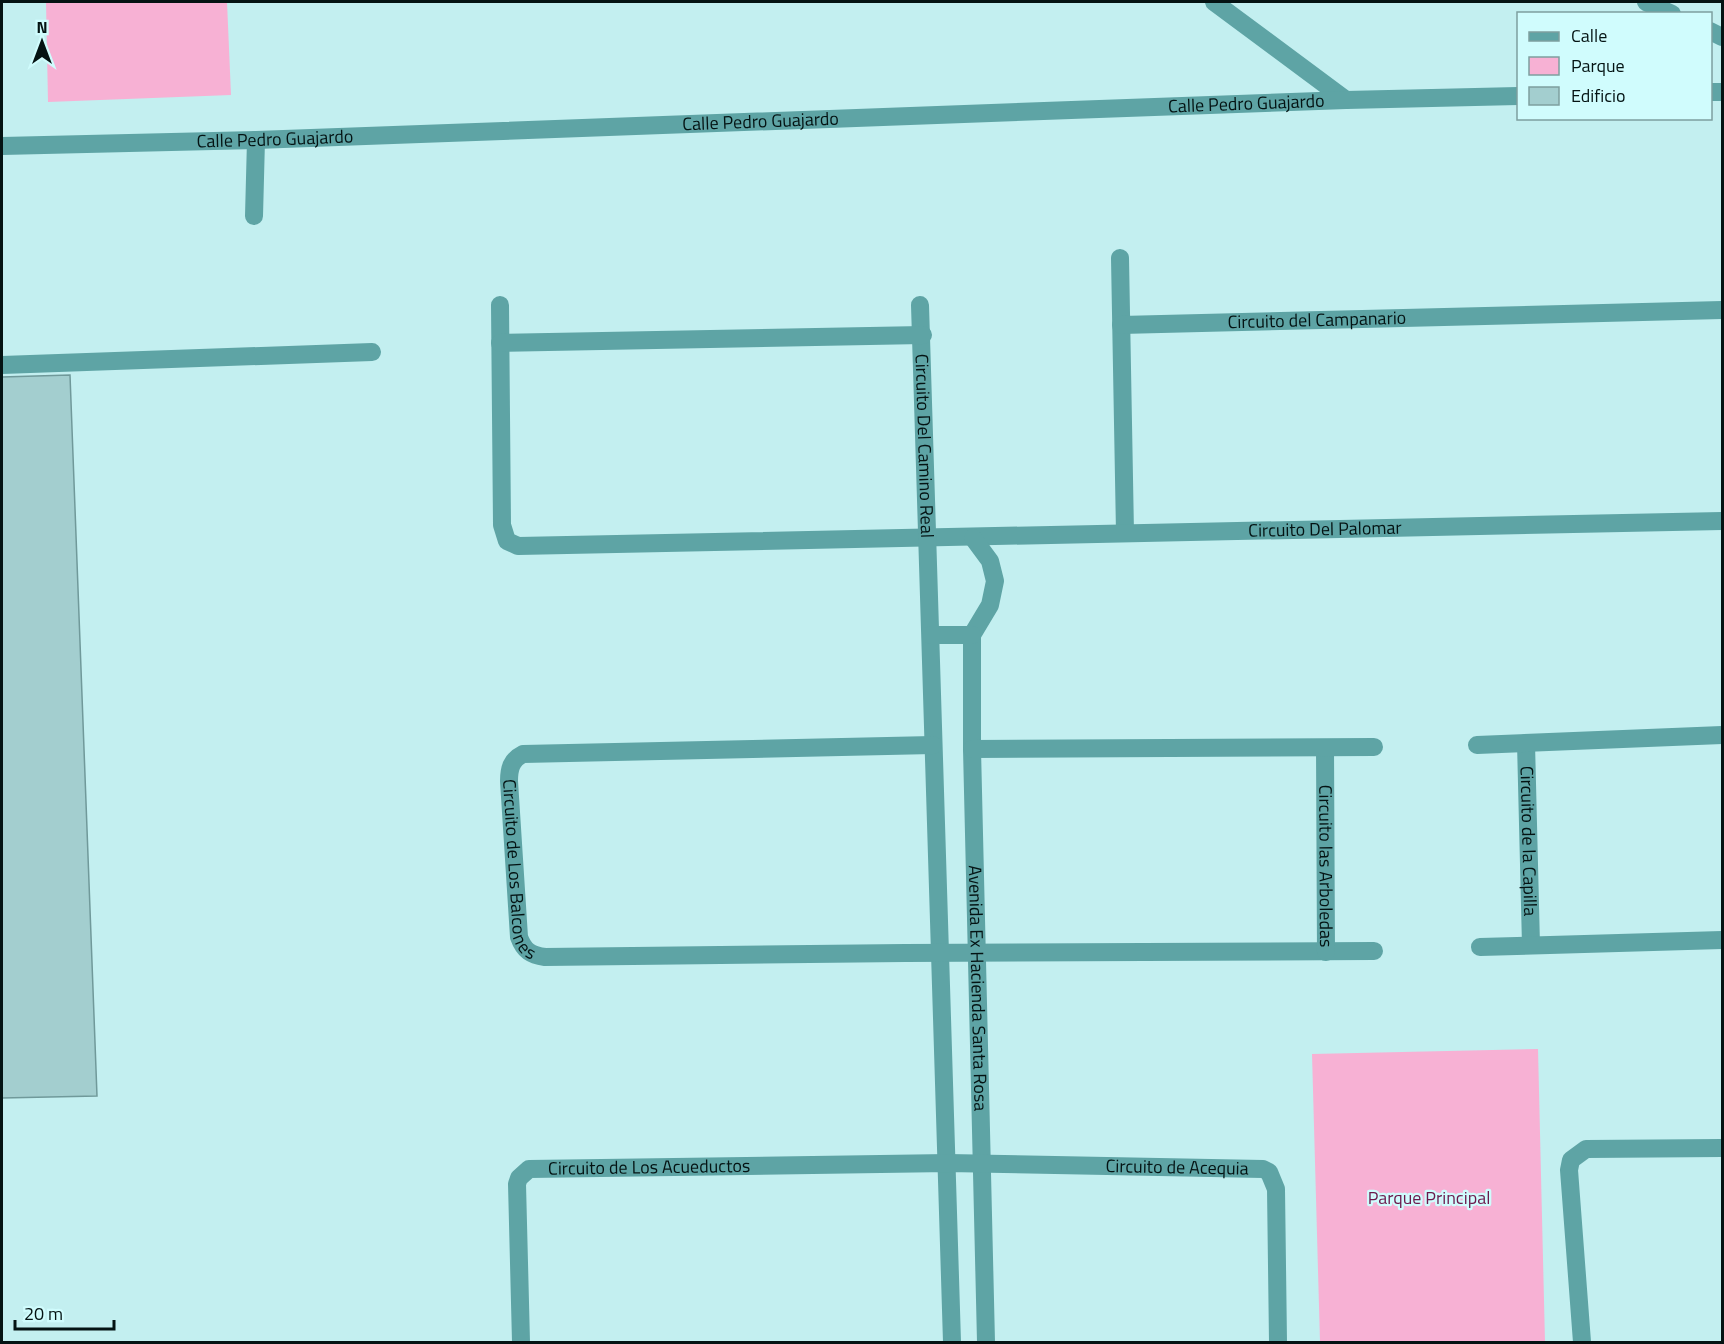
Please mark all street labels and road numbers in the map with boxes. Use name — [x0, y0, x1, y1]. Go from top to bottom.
street label: Calle Pedro Guajardo — [1167, 87, 1325, 120]
street label: Calle Pedro Guajardo — [682, 105, 839, 137]
street label: Calle Pedro Guajardo — [196, 122, 354, 154]
street label: Circuito del Campanario — [1227, 304, 1407, 335]
street label: Circuito Del Camino Real — [909, 353, 941, 538]
street label: Circuito Del Palomar — [1248, 514, 1402, 544]
street label: Circuito de la Capilla — [1514, 765, 1544, 916]
street label: Circuito de Los Balcones — [496, 778, 541, 966]
street label: Circuito las Arboledas — [1312, 785, 1340, 947]
street label: Avenida Ex Hacienda Santa Rosa — [962, 865, 995, 1112]
street label: Circuito de Los Acueductos — [548, 1152, 750, 1182]
street label: Circuito de Acequia — [1105, 1152, 1249, 1182]

